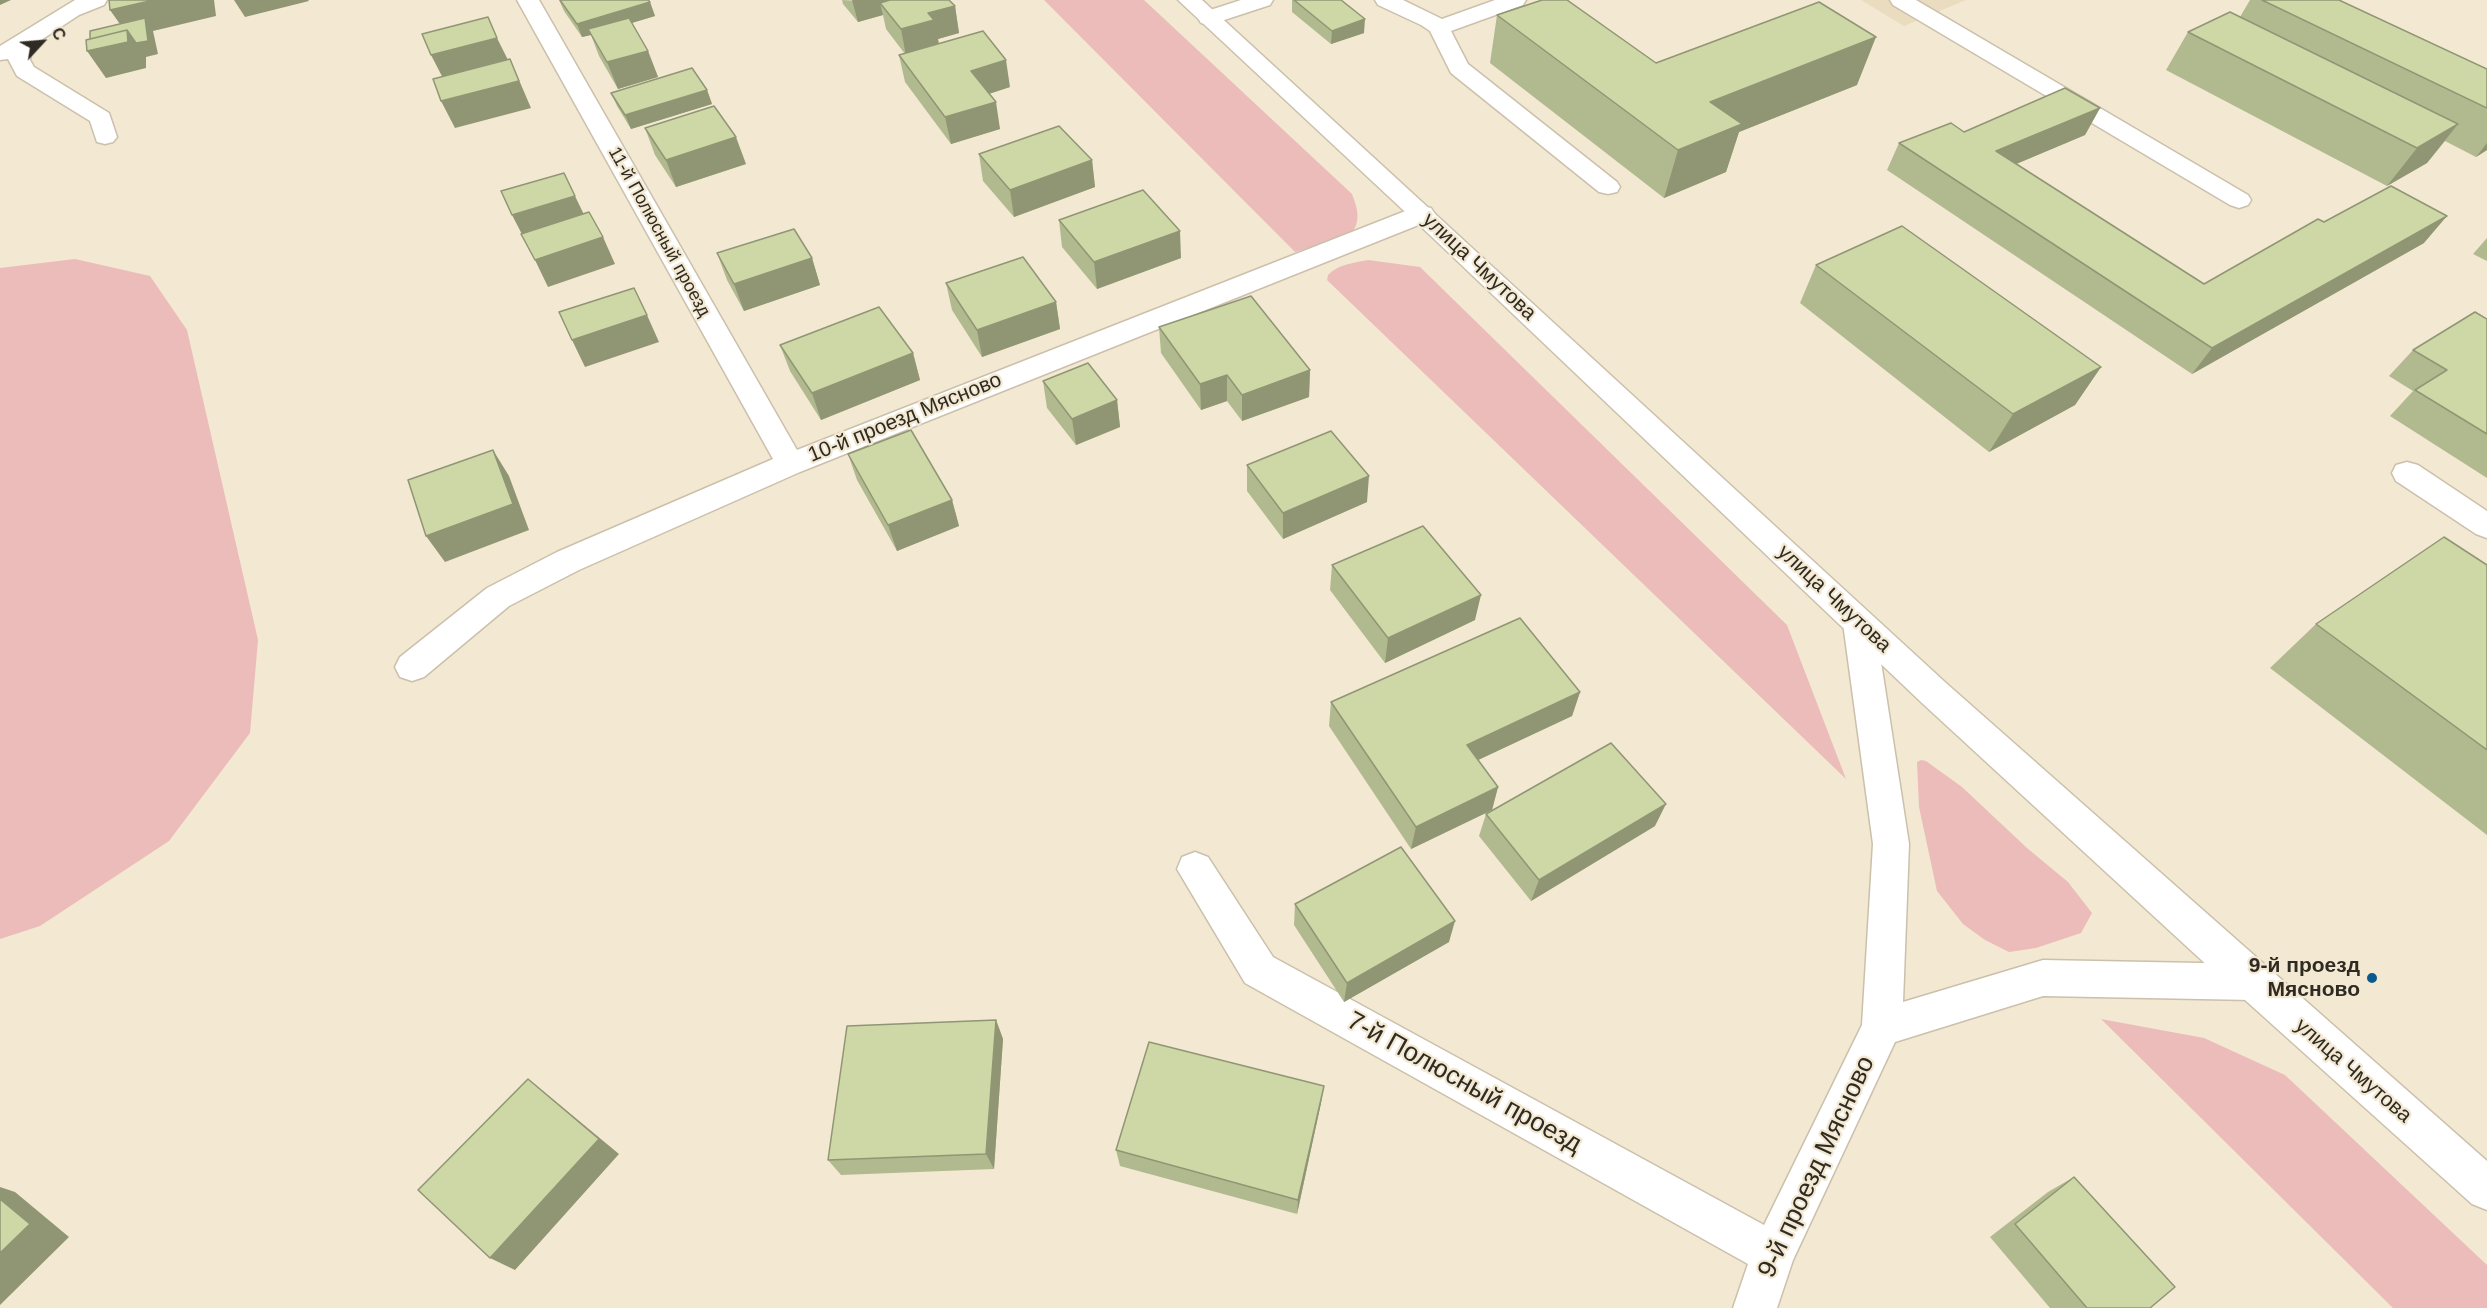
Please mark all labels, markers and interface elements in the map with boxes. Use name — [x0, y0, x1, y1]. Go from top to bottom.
north arrow — [12, 12, 72, 72]
text: С — [48, 25, 69, 43]
street label: 11-й Полюсный проезд — [603, 143, 715, 321]
street label: улица Чмутова — [1417, 208, 1541, 326]
street label: 10-й проезд Мясново — [805, 368, 1005, 468]
street label: улица Чмутова — [1772, 540, 1896, 658]
place label: 9-й проезд Мясново — [2249, 953, 2360, 1003]
marker: 9-й проезд Мясново — [2365, 971, 2379, 985]
street label: 7-й Полюсный проезд — [1341, 1006, 1587, 1160]
street label: улица Чмутова — [2289, 1013, 2417, 1129]
street label: 9-й проезд Мясново — [1752, 1051, 1882, 1283]

